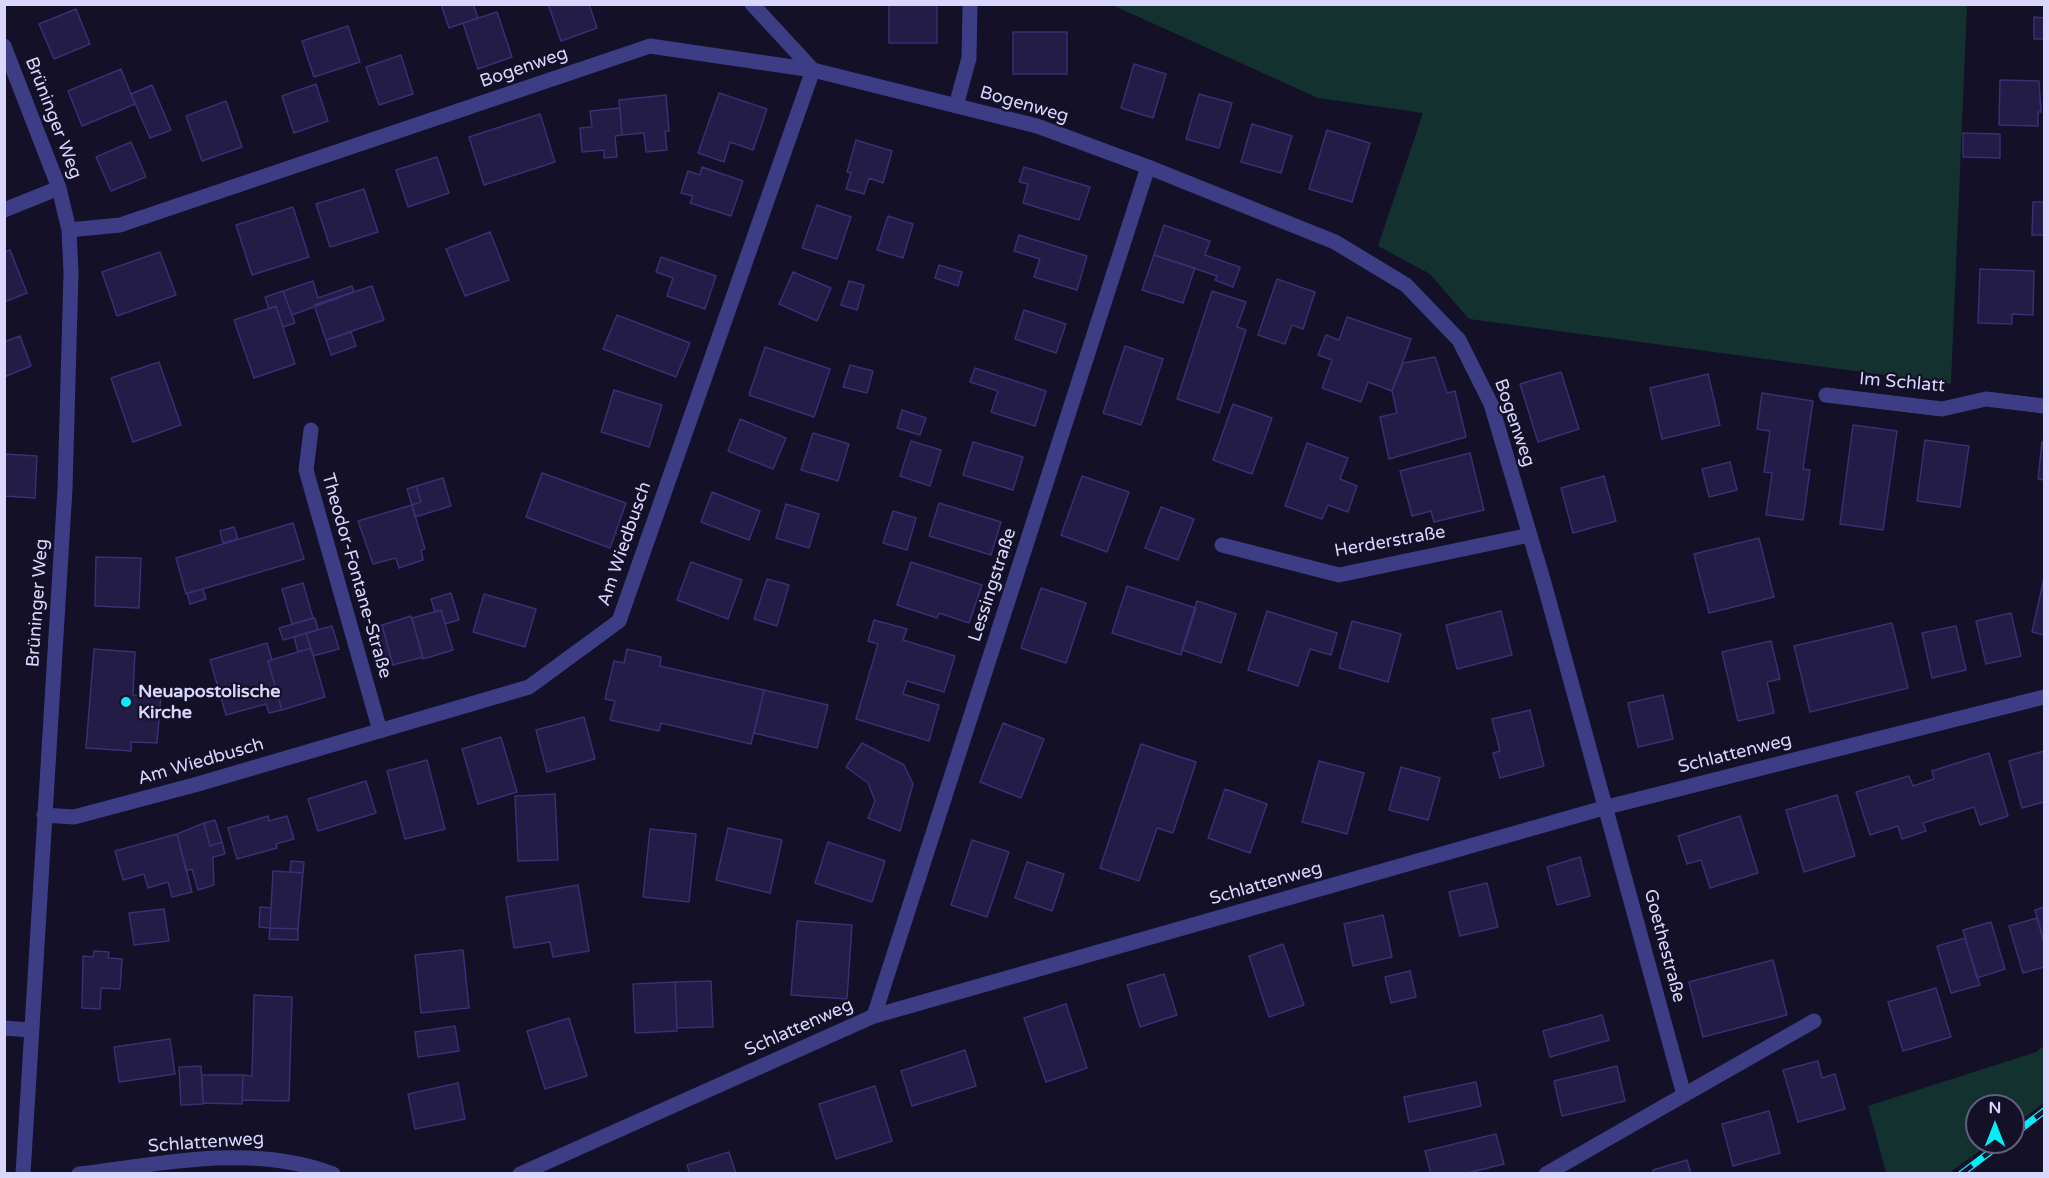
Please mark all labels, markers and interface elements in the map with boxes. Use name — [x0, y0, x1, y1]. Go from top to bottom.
street label: Bogenweg — [477, 43, 571, 93]
street label: Brüninger Weg — [20, 54, 86, 182]
street label: Bogenweg — [977, 82, 1071, 128]
street label: Im Schlatt — [1858, 368, 1946, 398]
street label: Bogenweg — [1489, 376, 1539, 470]
street label: Theodor-Fontane-Straße — [316, 471, 396, 681]
street label: Am Wiedbusch — [594, 479, 656, 609]
street label: Herderstraße — [1333, 522, 1447, 562]
street label: Lessingstraße — [964, 525, 1022, 645]
street label: Brüninger Weg — [23, 538, 53, 668]
place label: Neuapostolische Kirche — [138, 681, 280, 724]
marker: Neuapostolische Kirche — [119, 695, 133, 709]
street label: Schlattenweg — [1676, 729, 1794, 779]
street label: Am Wiedbusch — [135, 734, 267, 790]
street label: Schlattenweg — [1207, 858, 1325, 910]
street label: Goethestraße — [1639, 887, 1689, 1005]
street label: Schlattenweg — [741, 994, 857, 1062]
north arrow — [1965, 1094, 2025, 1154]
text: N — [1989, 1098, 2001, 1118]
street label: Schlattenweg — [147, 1128, 265, 1158]

